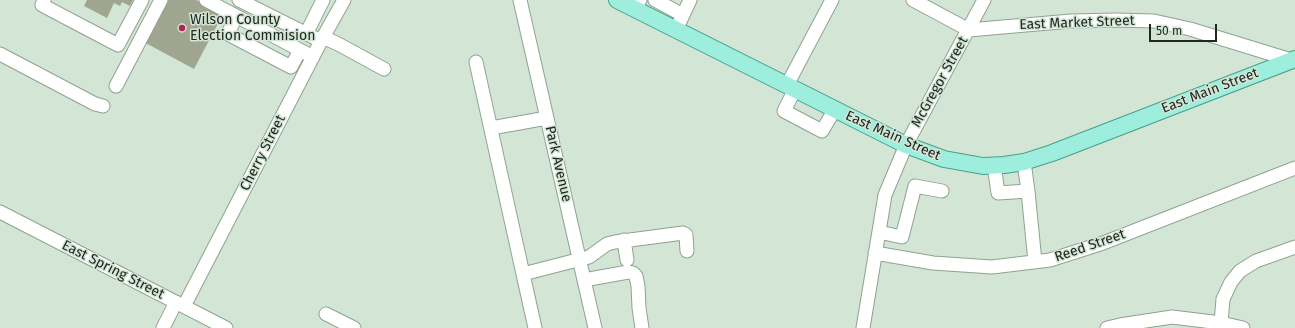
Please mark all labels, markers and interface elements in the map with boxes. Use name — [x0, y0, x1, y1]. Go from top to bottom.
place label: Wilson County Election Commision — [190, 12, 315, 44]
street label: East Market Street — [1019, 13, 1135, 33]
scale bar — [1151, 16, 1219, 42]
marker: Wilson County Election Commision — [177, 23, 187, 33]
text: 50 m — [1156, 24, 1182, 38]
street label: McGregor Street — [908, 34, 972, 130]
street label: East Main Street — [1159, 65, 1261, 117]
street label: East Main Street — [843, 107, 943, 165]
street label: Cherry Street — [237, 112, 289, 194]
street label: Park Avenue — [541, 124, 575, 204]
street label: Reed Street — [1052, 226, 1128, 266]
street label: East Spring Street — [59, 237, 167, 303]

